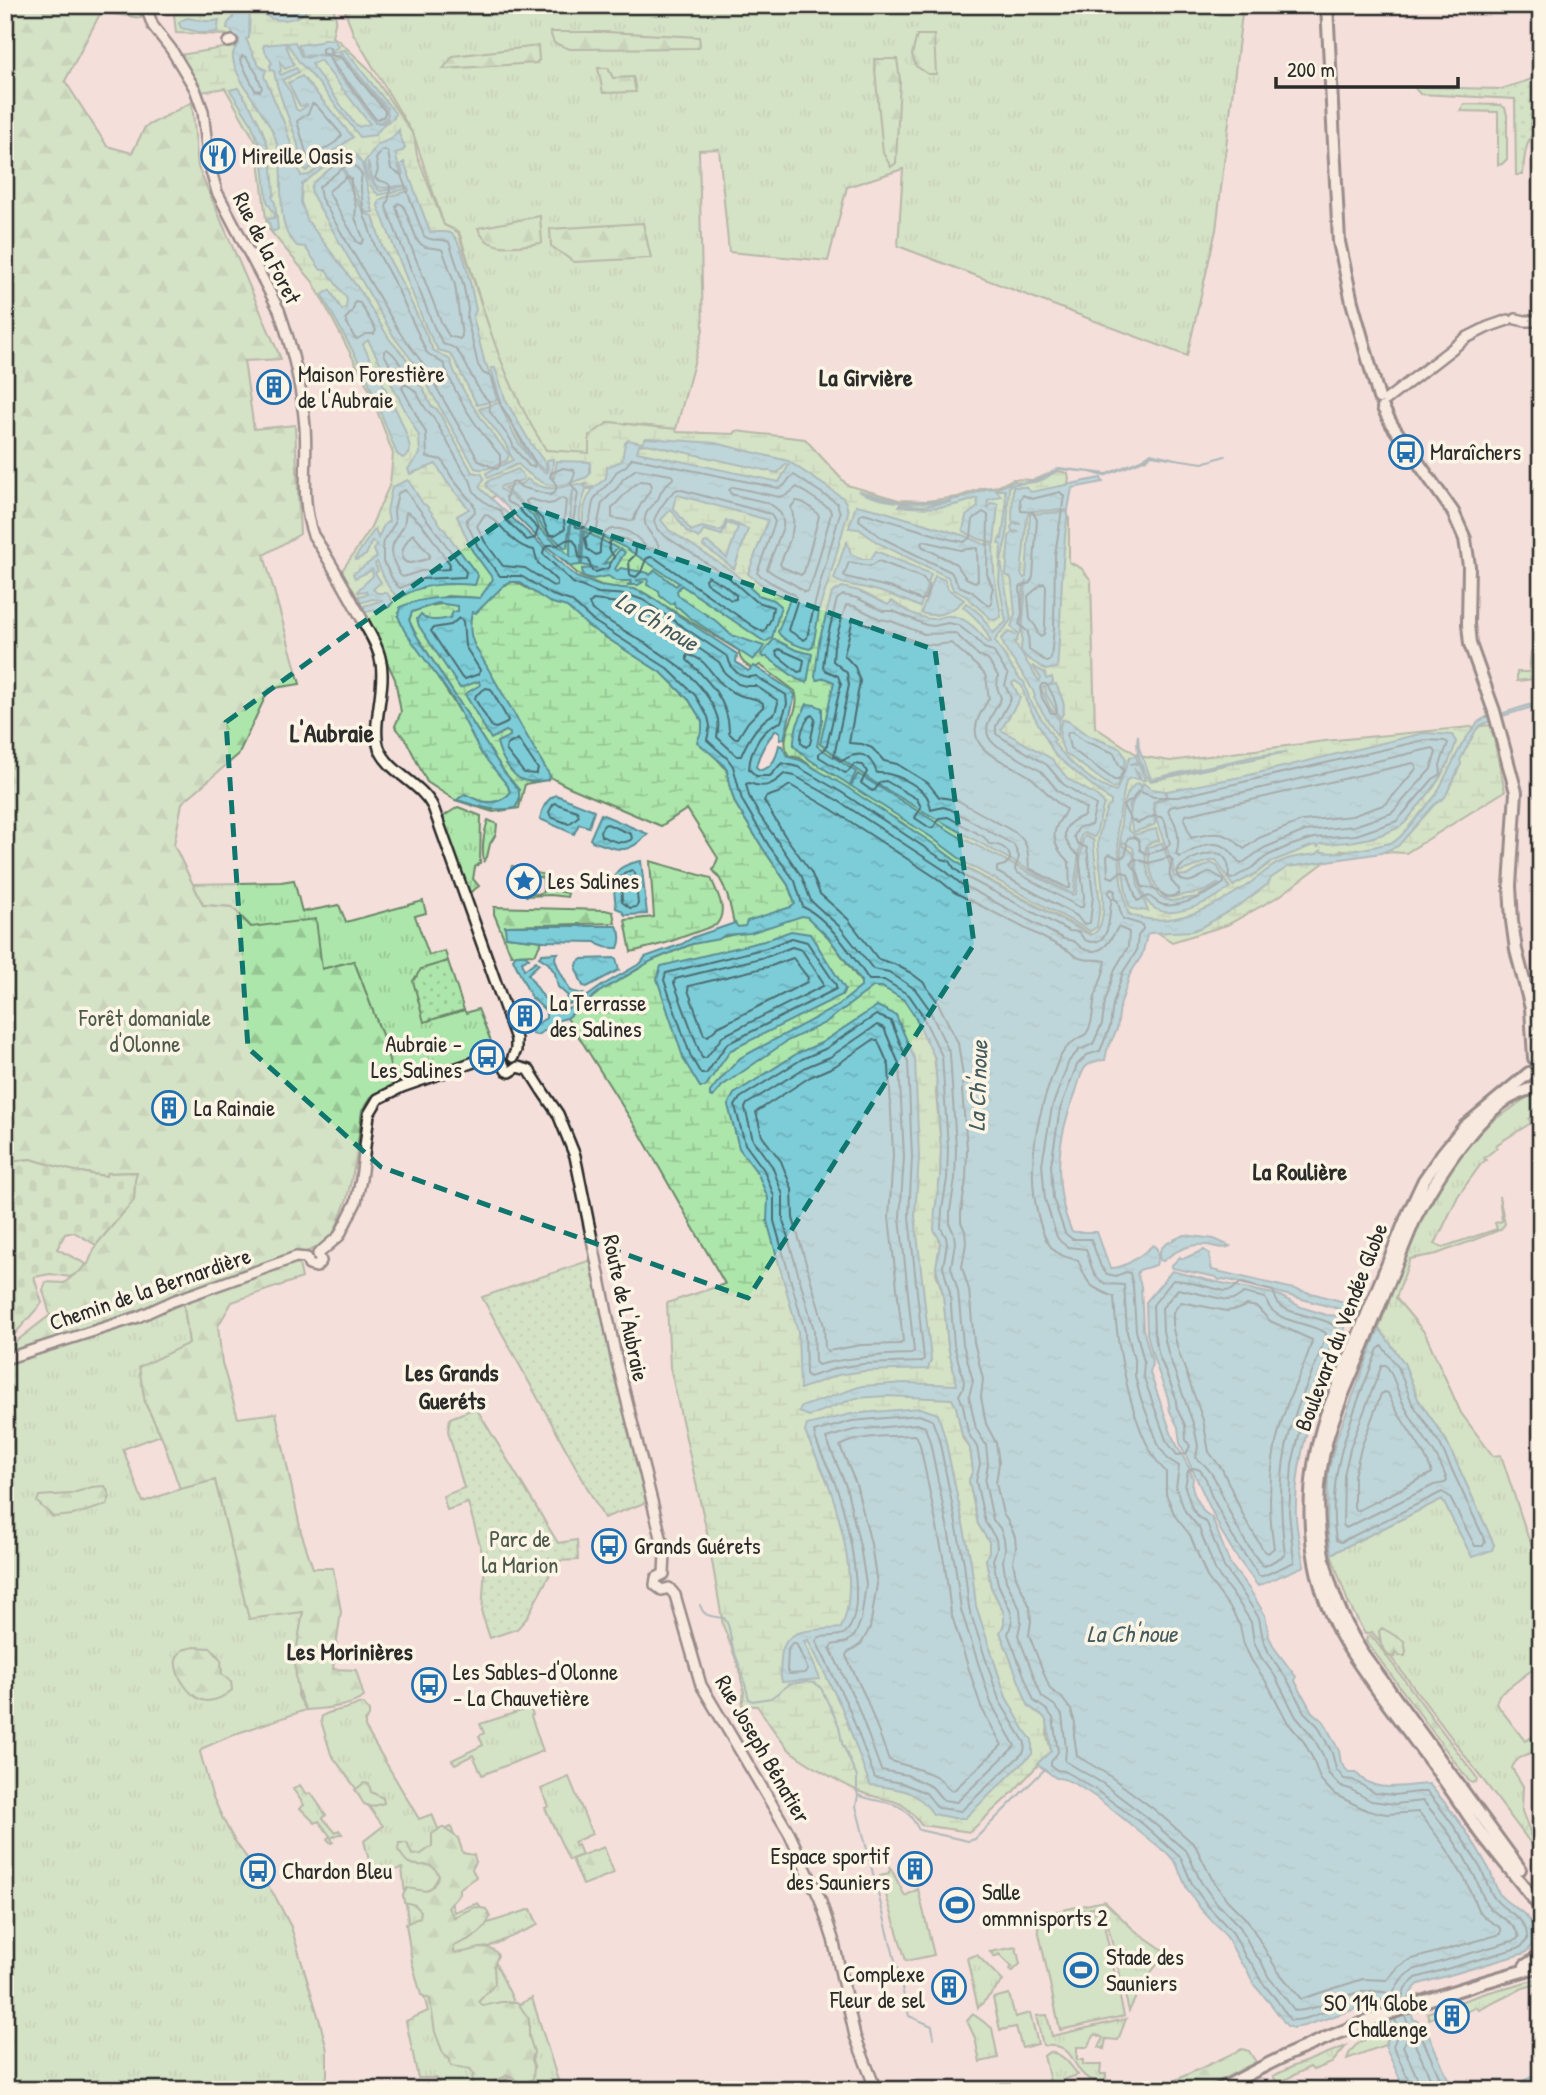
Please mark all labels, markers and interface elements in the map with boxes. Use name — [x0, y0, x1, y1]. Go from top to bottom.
scale bar — [1276, 46, 1458, 90]
text: 200 m — [1287, 55, 1335, 84]
restaurant icon: Mireille Oasis — [199, 137, 237, 175]
place label: Mireille Oasis — [242, 140, 353, 171]
street label: Rue de la Foret — [226, 186, 309, 310]
place label: Maison Forestière de l'Aubraie — [298, 358, 445, 415]
district label: La Girvière — [819, 361, 913, 393]
building icon: Maison Forestière de l'Aubraie — [255, 368, 293, 406]
bus stop icon: Maraîchers — [1387, 433, 1425, 471]
place label: Maraîchers — [1430, 436, 1521, 467]
water label: La Ch'noue — [610, 584, 706, 659]
district label: L'Aubraie — [290, 715, 375, 750]
place icon: Les Salines — [505, 862, 543, 900]
place label: Les Salines — [548, 865, 639, 896]
place label: La Terrasse des Salines — [550, 987, 646, 1044]
building icon: La Terrasse des Salines — [506, 997, 544, 1035]
park label: Forêt domaniale d'Olonne — [78, 1002, 211, 1059]
place label: Aubraie - Les Salines — [371, 1028, 462, 1085]
bus stop icon: Aubraie - Les Salines — [468, 1038, 506, 1076]
water label: La Ch'noue — [959, 1039, 995, 1132]
building icon: La Rainaie — [150, 1089, 188, 1127]
place label: La Rainaie — [194, 1092, 275, 1123]
district label: La Roulière — [1253, 1155, 1348, 1187]
street label: Boulevard du Vendée Globe — [1287, 1218, 1394, 1435]
street label: Route de L'Aubraie — [596, 1232, 657, 1384]
street label: Chemin de la Bernardière — [45, 1240, 255, 1338]
district label: Les Grands Gueréts — [406, 1356, 498, 1416]
park label: Parc de la Marion — [482, 1523, 558, 1580]
bus stop icon: Grands Guérets — [590, 1527, 628, 1565]
place label: Grands Guérets — [634, 1530, 761, 1561]
water label: La Ch'noue — [1087, 1617, 1179, 1649]
district label: Les Morinières — [287, 1635, 413, 1667]
place label: Les Sables-d'Olonne - La Chauvetière — [453, 1656, 618, 1713]
bus stop icon: Les Sables-d'Olonne - La Chauvetière — [410, 1666, 448, 1704]
street label: Rue Joseph Bénatier — [709, 1669, 818, 1828]
place label: Espace sportif des Sauniers — [771, 1840, 891, 1897]
building icon: Espace sportif des Sauniers — [896, 1850, 934, 1888]
bus stop icon: Chardon Bleu — [239, 1852, 277, 1890]
place label: Chardon Bleu — [282, 1855, 392, 1886]
place label: Salle ommnisports 2 — [982, 1876, 1108, 1933]
sports icon: Salle ommnisports 2 — [938, 1886, 976, 1924]
place label: Stade des Sauniers — [1106, 1941, 1184, 1998]
sports icon: Stade des Sauniers — [1062, 1951, 1100, 1989]
place label: Complexe Fleur de sel — [829, 1958, 926, 2015]
building icon: Complexe Fleur de sel — [930, 1968, 968, 2006]
place label: SO 114 Globe Challenge — [1324, 1987, 1428, 2044]
building icon: SO 114 Globe Challenge — [1433, 1997, 1471, 2035]

